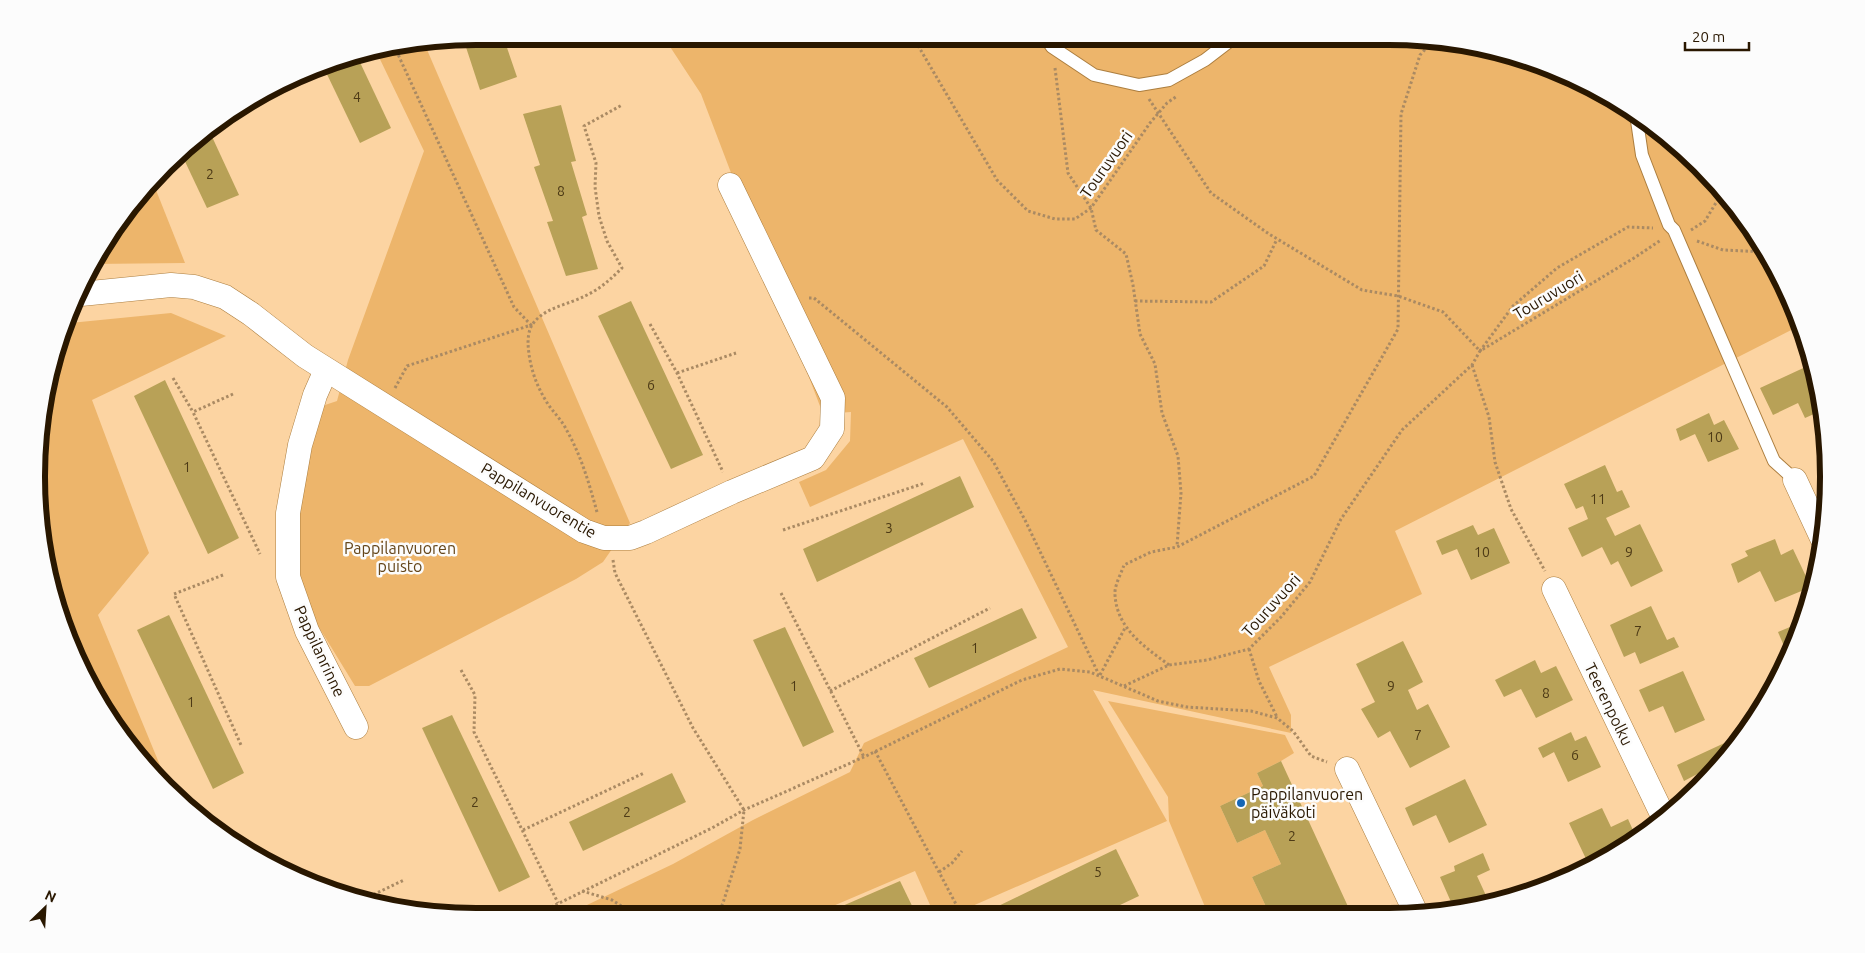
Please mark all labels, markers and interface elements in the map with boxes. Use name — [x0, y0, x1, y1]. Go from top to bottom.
scale bar — [1685, 20, 1749, 52]
text: 20 m — [1692, 28, 1725, 45]
house number: 4 — [353, 89, 361, 105]
street label: Touruvuori — [1076, 127, 1136, 201]
house number: 2 — [206, 166, 214, 182]
house number: 8 — [557, 183, 565, 199]
street label: Touruvuori — [1510, 267, 1586, 323]
house number: 6 — [647, 377, 655, 393]
house number: 10 — [1707, 429, 1723, 445]
house number: 1 — [183, 459, 191, 475]
street label: Pappilanvuorentie — [478, 459, 600, 541]
house number: 11 — [1590, 491, 1606, 507]
house number: 3 — [885, 520, 893, 536]
park label: Pappilanvuoren puisto — [344, 539, 456, 575]
house number: 10 — [1474, 544, 1490, 560]
house number: 9 — [1625, 544, 1633, 560]
street label: Touruvuori — [1238, 570, 1304, 640]
street label: Pappilanrinne — [291, 602, 349, 700]
house number: 7 — [1634, 623, 1642, 639]
house number: 1 — [971, 640, 979, 656]
street label: Teerenpolku — [1581, 660, 1637, 748]
house number: 1 — [790, 678, 798, 694]
house number: 9 — [1387, 678, 1395, 694]
house number: 8 — [1542, 685, 1550, 701]
house number: 1 — [187, 694, 195, 710]
house number: 7 — [1414, 727, 1422, 743]
house number: 6 — [1571, 747, 1579, 763]
place label: Pappilanvuoren päiväkoti — [1251, 785, 1363, 821]
house number: 2 — [471, 794, 479, 810]
marker: Pappilanvuoren päiväkoti — [1235, 797, 1247, 809]
house number: 2 — [623, 804, 631, 820]
house number: 2 — [1288, 828, 1296, 844]
house number: 5 — [1094, 864, 1102, 880]
north arrow — [20, 883, 70, 933]
text: N — [42, 887, 59, 906]

